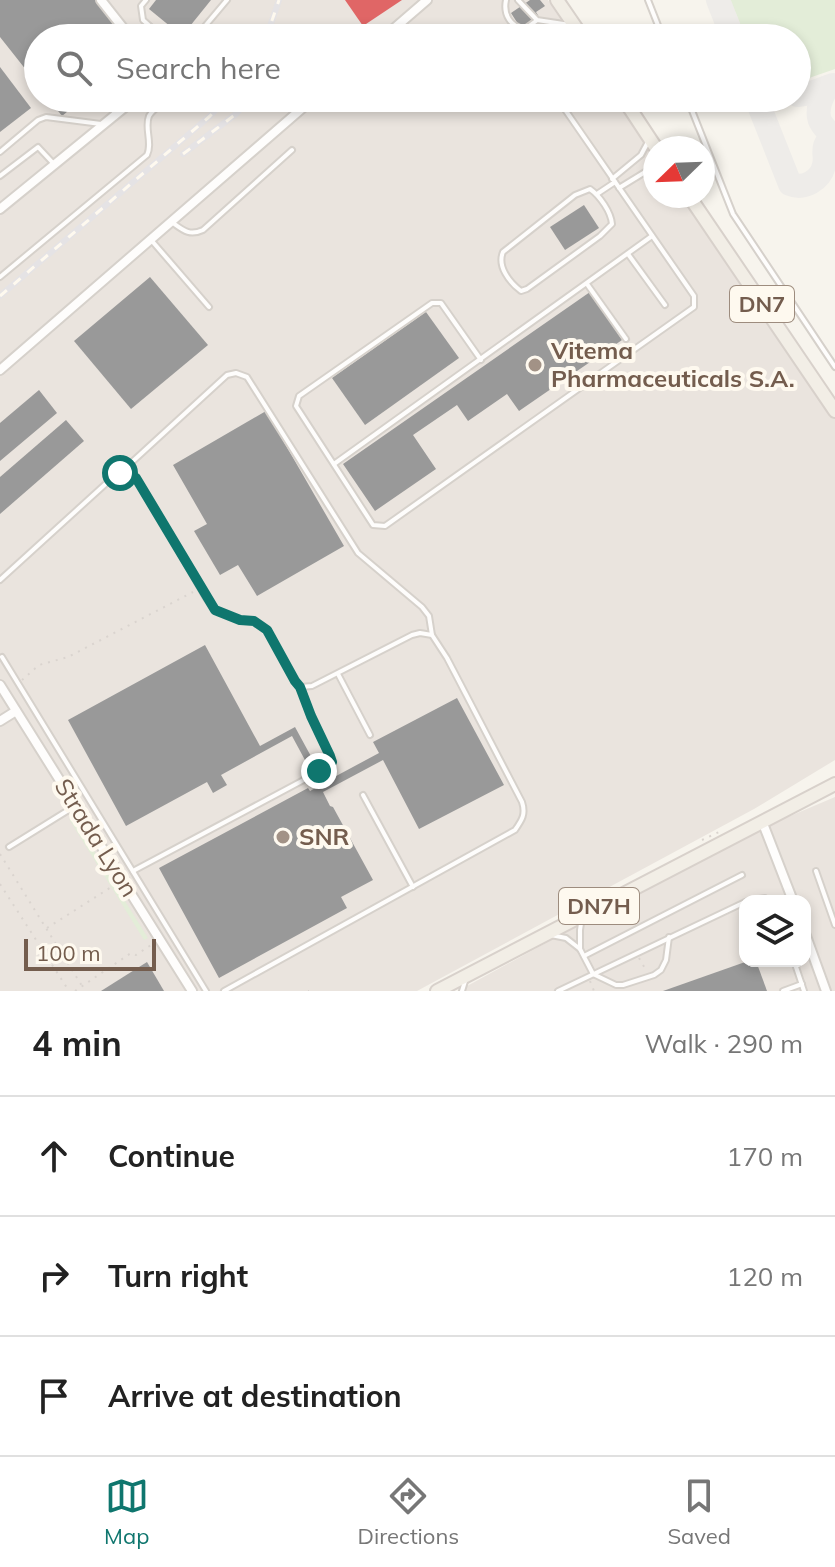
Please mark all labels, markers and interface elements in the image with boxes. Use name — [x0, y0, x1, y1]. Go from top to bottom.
search box — [24, 24, 811, 112]
icon: search — [52, 46, 96, 90]
text: Search here — [116, 49, 281, 87]
north arrow — [643, 136, 715, 208]
road number: DN7 — [730, 286, 794, 322]
place label: Vitema Pharmaceuticals S.A. — [550, 335, 795, 393]
marker: Vitema Pharmaceuticals S.A. — [526, 356, 544, 374]
route start — [102, 455, 138, 491]
route end — [301, 753, 337, 789]
street label: Strada Lyon — [49, 773, 145, 902]
place label: SNR — [299, 821, 350, 851]
marker: SNR — [274, 828, 292, 846]
road number: DN7H — [559, 888, 639, 924]
map controls — [739, 895, 811, 967]
button: layers — [739, 895, 811, 967]
scale bar — [24, 935, 156, 971]
text: 100 m — [36, 939, 101, 967]
text: 4 min — [32, 1022, 122, 1065]
text: Walk · 290 m — [644, 1027, 803, 1060]
icon: ahead — [32, 1134, 76, 1178]
text: Continue — [108, 1137, 235, 1175]
text: 170 m — [727, 1140, 803, 1173]
icon: right — [32, 1254, 76, 1298]
text: Turn right — [108, 1257, 248, 1295]
text: 120 m — [727, 1260, 803, 1293]
icon: arrive — [32, 1374, 76, 1418]
text: Arrive at destination — [108, 1377, 402, 1415]
tab: Map — [104, 1474, 149, 1550]
tab: Directions — [358, 1474, 459, 1550]
tab: Saved — [667, 1474, 731, 1550]

